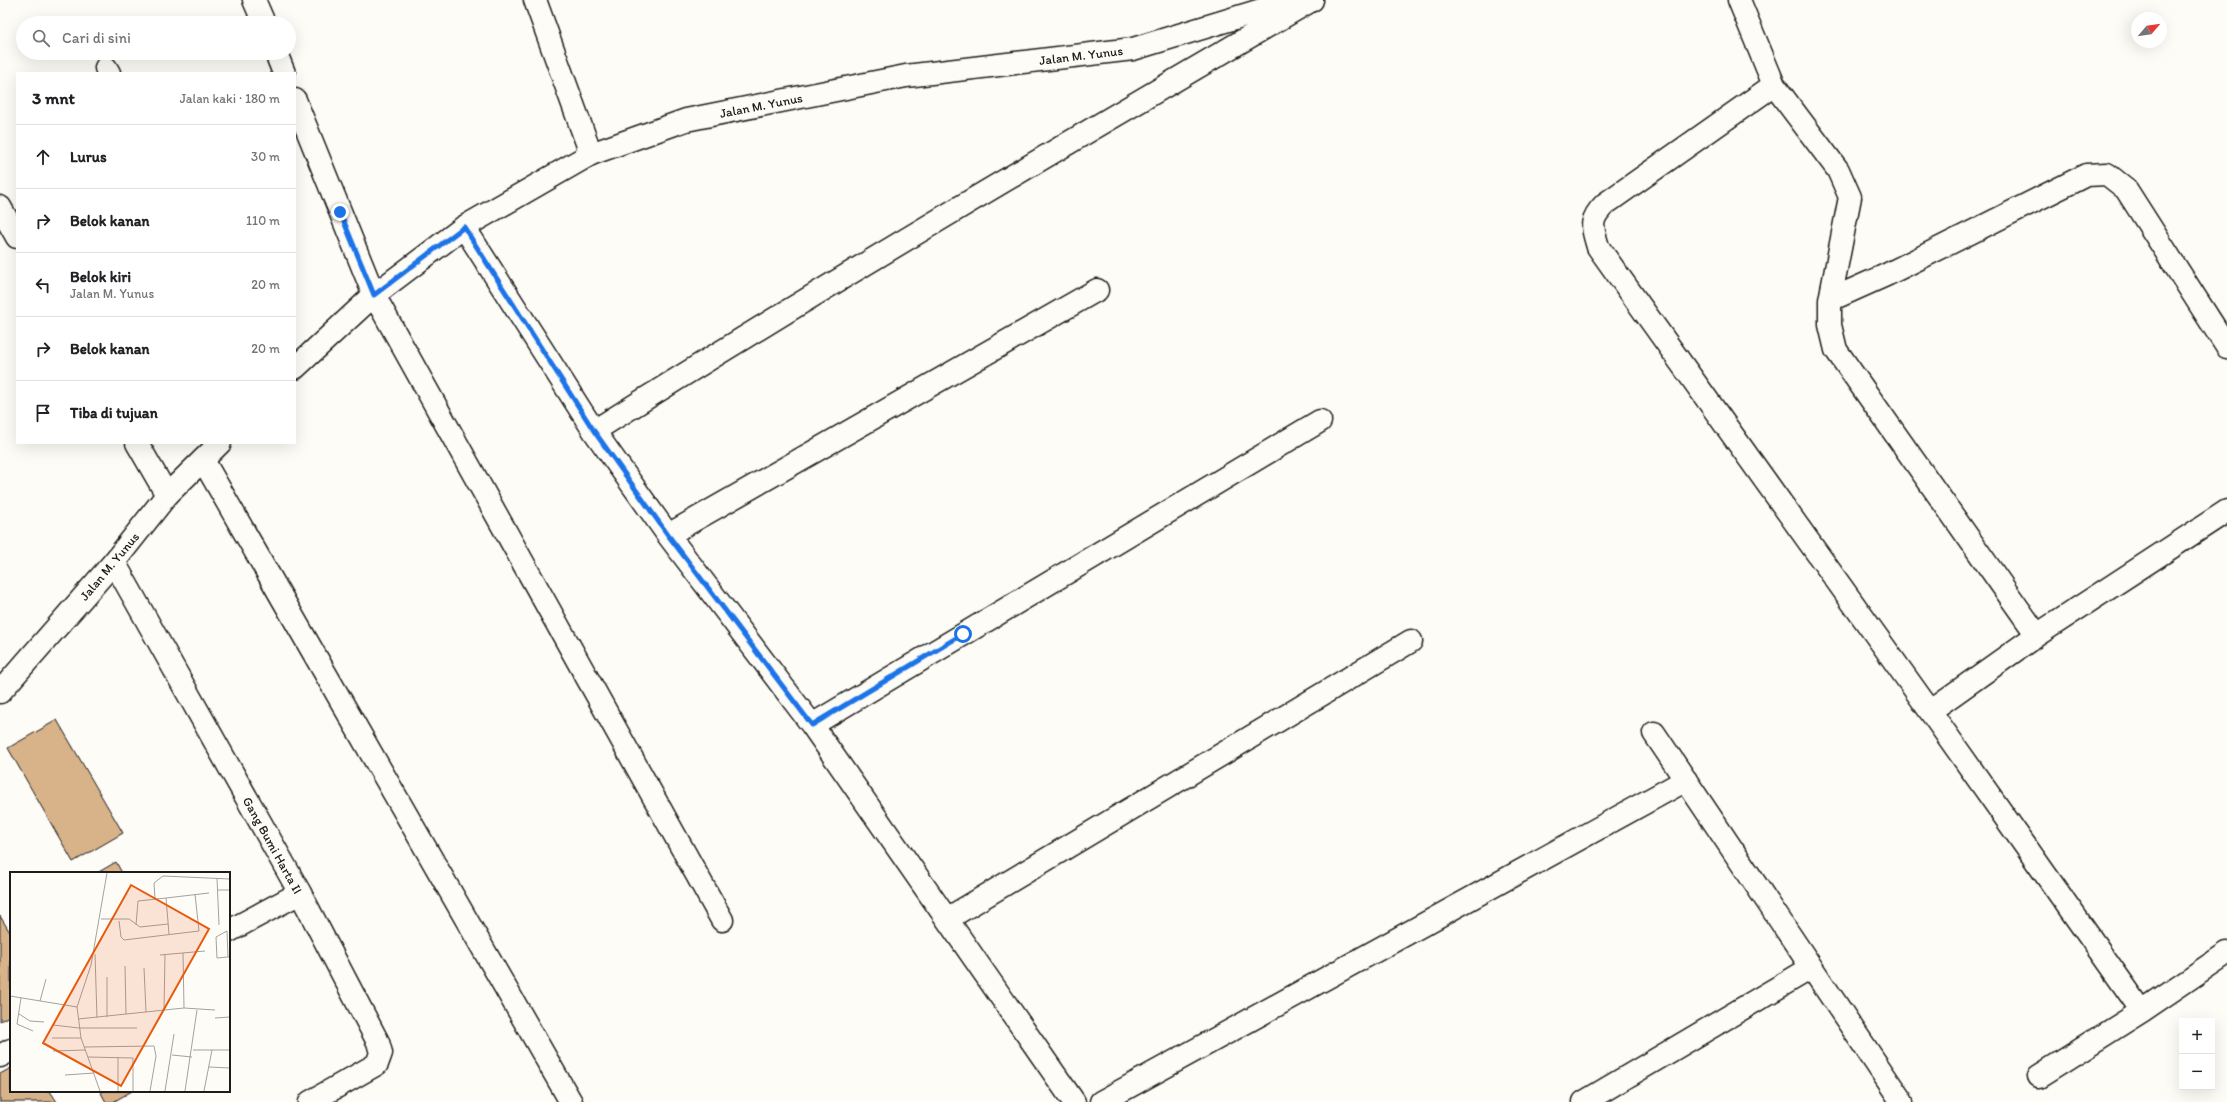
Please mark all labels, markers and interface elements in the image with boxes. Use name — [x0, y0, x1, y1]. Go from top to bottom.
north arrow — [2131, 12, 2167, 48]
search box — [16, 16, 296, 60]
icon: search — [30, 27, 52, 49]
text: Cari di sini — [62, 29, 131, 47]
street label: Jalan M. Yunus — [1038, 43, 1124, 68]
text: 3 mnt — [32, 88, 75, 108]
street label: Jalan M. Yunus — [718, 90, 804, 121]
text: Jalan kaki · 180 m — [180, 91, 280, 106]
icon: ahead — [32, 146, 54, 168]
text: Lurus — [70, 148, 107, 166]
text: 30 m — [251, 149, 280, 164]
route end — [331, 203, 349, 221]
icon: right — [32, 210, 54, 232]
text: Belok kanan — [70, 212, 150, 230]
text: 110 m — [246, 213, 280, 228]
text: Belok kiri — [70, 268, 131, 286]
icon: left — [32, 274, 54, 296]
text: 20 m — [251, 277, 280, 292]
text: Jalan M. Yunus — [70, 286, 154, 301]
icon: right — [32, 338, 54, 360]
text: Belok kanan — [70, 340, 150, 358]
text: 20 m — [251, 341, 280, 356]
icon: arrive — [32, 402, 54, 424]
text: Tiba di tujuan — [70, 404, 158, 422]
street label: Jalan M. Yunus — [77, 529, 142, 603]
route start — [954, 625, 972, 643]
street label: Gang Bumi Harta II — [240, 794, 305, 896]
inset map — [10, 872, 230, 1092]
map controls — [2179, 1018, 2215, 1090]
button: + — [2179, 1018, 2215, 1054]
button: − — [2179, 1054, 2215, 1090]

